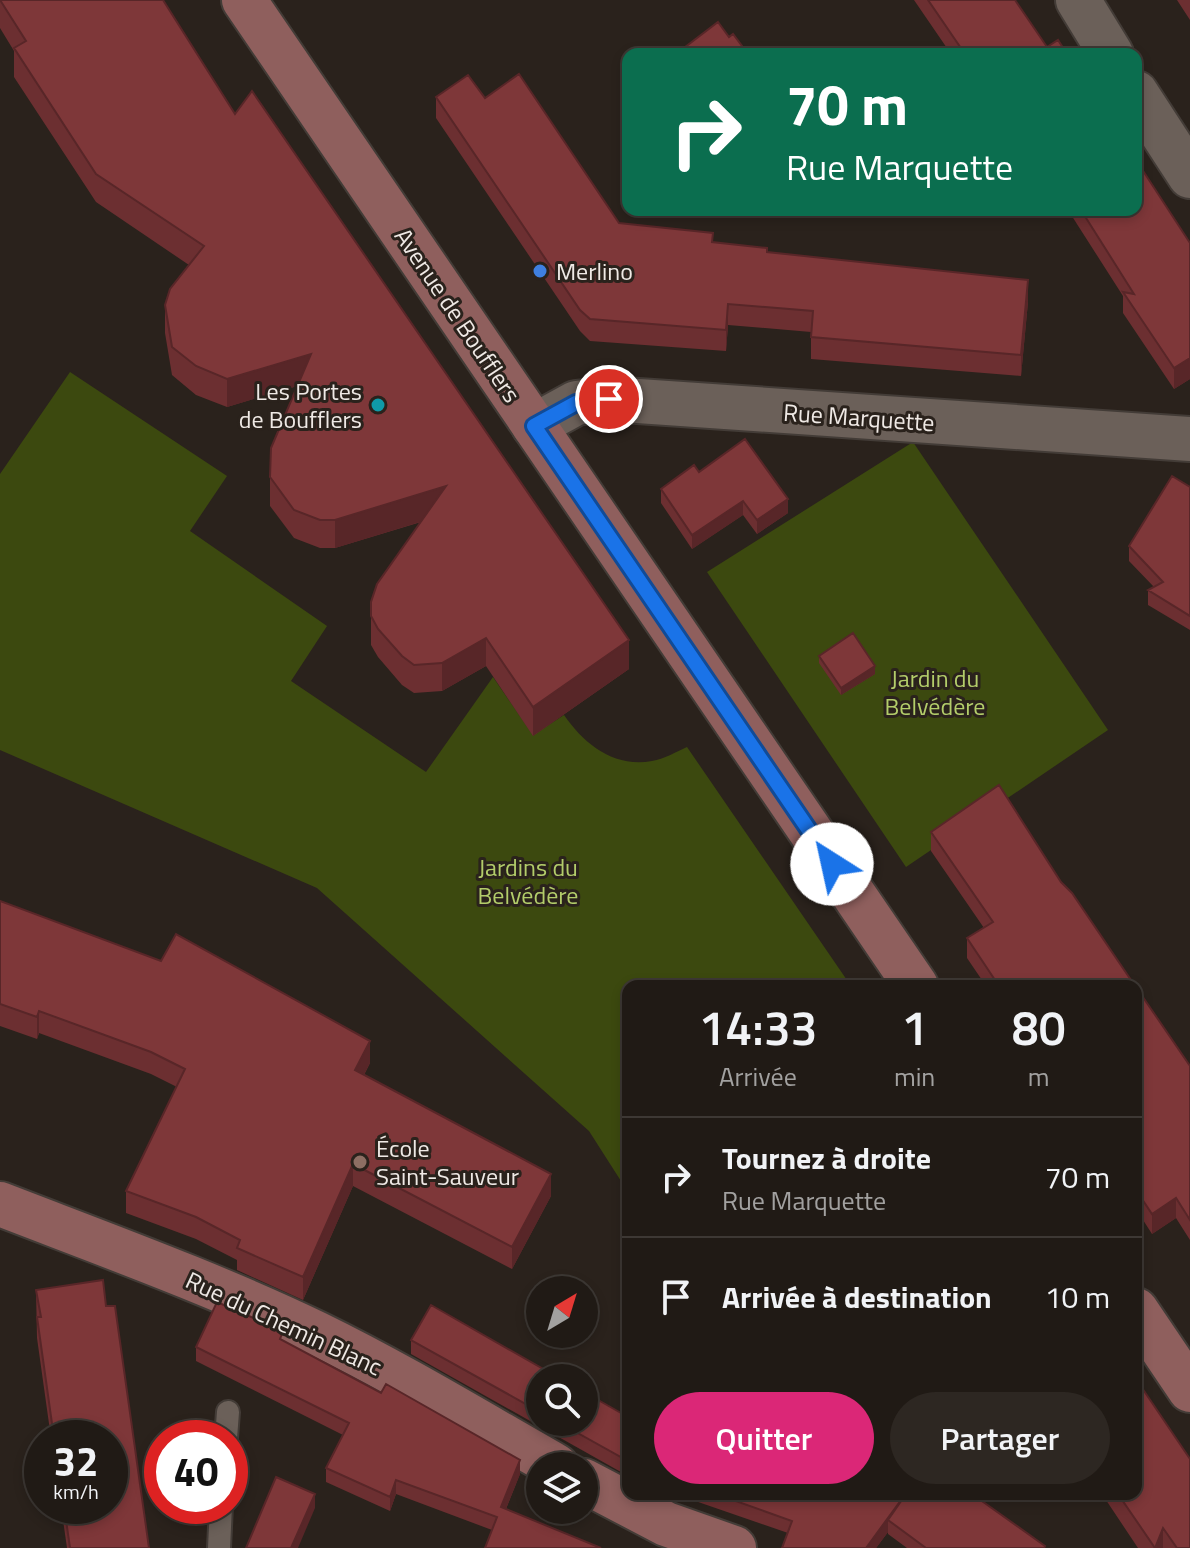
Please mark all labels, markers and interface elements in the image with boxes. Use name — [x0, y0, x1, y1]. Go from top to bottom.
text: 70 m — [786, 62, 908, 147]
icon: right — [654, 80, 758, 184]
text: Rue Marquette — [786, 139, 1013, 194]
street label: Avenue de Boufflers — [386, 221, 530, 409]
place label: Merlino — [556, 253, 633, 289]
marker: Merlino — [531, 262, 549, 280]
pin — [575, 365, 643, 433]
place label: Les Portes de Boufflers — [239, 373, 362, 437]
icon: arrive — [587, 377, 631, 421]
street label: Rue Marquette — [782, 394, 936, 440]
marker: Les Portes de Boufflers — [369, 396, 387, 414]
park label: Jardin du Belvédère — [885, 660, 985, 724]
position arrow — [790, 822, 874, 906]
park label: Jardins du Belvédère — [478, 849, 578, 913]
text: 14:33 — [698, 991, 817, 1064]
text: 1 — [901, 991, 928, 1064]
text: 80 — [1012, 991, 1066, 1064]
text: Arrivée — [719, 1057, 797, 1096]
text: min — [894, 1057, 935, 1096]
text: m — [1028, 1057, 1050, 1096]
place label: École Saint-Sauveur — [376, 1130, 519, 1194]
text: Tournez à droite — [722, 1135, 931, 1181]
marker: École Saint-Sauveur — [351, 1153, 369, 1171]
text: 70 m — [1045, 1154, 1110, 1200]
icon: right — [654, 1155, 698, 1199]
text: Rue Marquette — [722, 1181, 886, 1220]
street label: Rue du Chemin Blanc — [180, 1262, 388, 1384]
text: Arrivée à destination — [722, 1274, 992, 1320]
text: 10 m — [1045, 1274, 1110, 1320]
icon: arrive — [654, 1275, 698, 1319]
north arrow — [526, 1276, 598, 1348]
map controls — [526, 1276, 598, 1524]
button: search — [526, 1364, 598, 1436]
button: Quitter — [654, 1392, 874, 1484]
button: Partager — [890, 1392, 1110, 1484]
speed limit sign: 40 — [144, 1420, 248, 1524]
text: 32 — [54, 1431, 98, 1492]
button: layers — [526, 1452, 598, 1524]
text: km/h — [53, 1476, 99, 1507]

